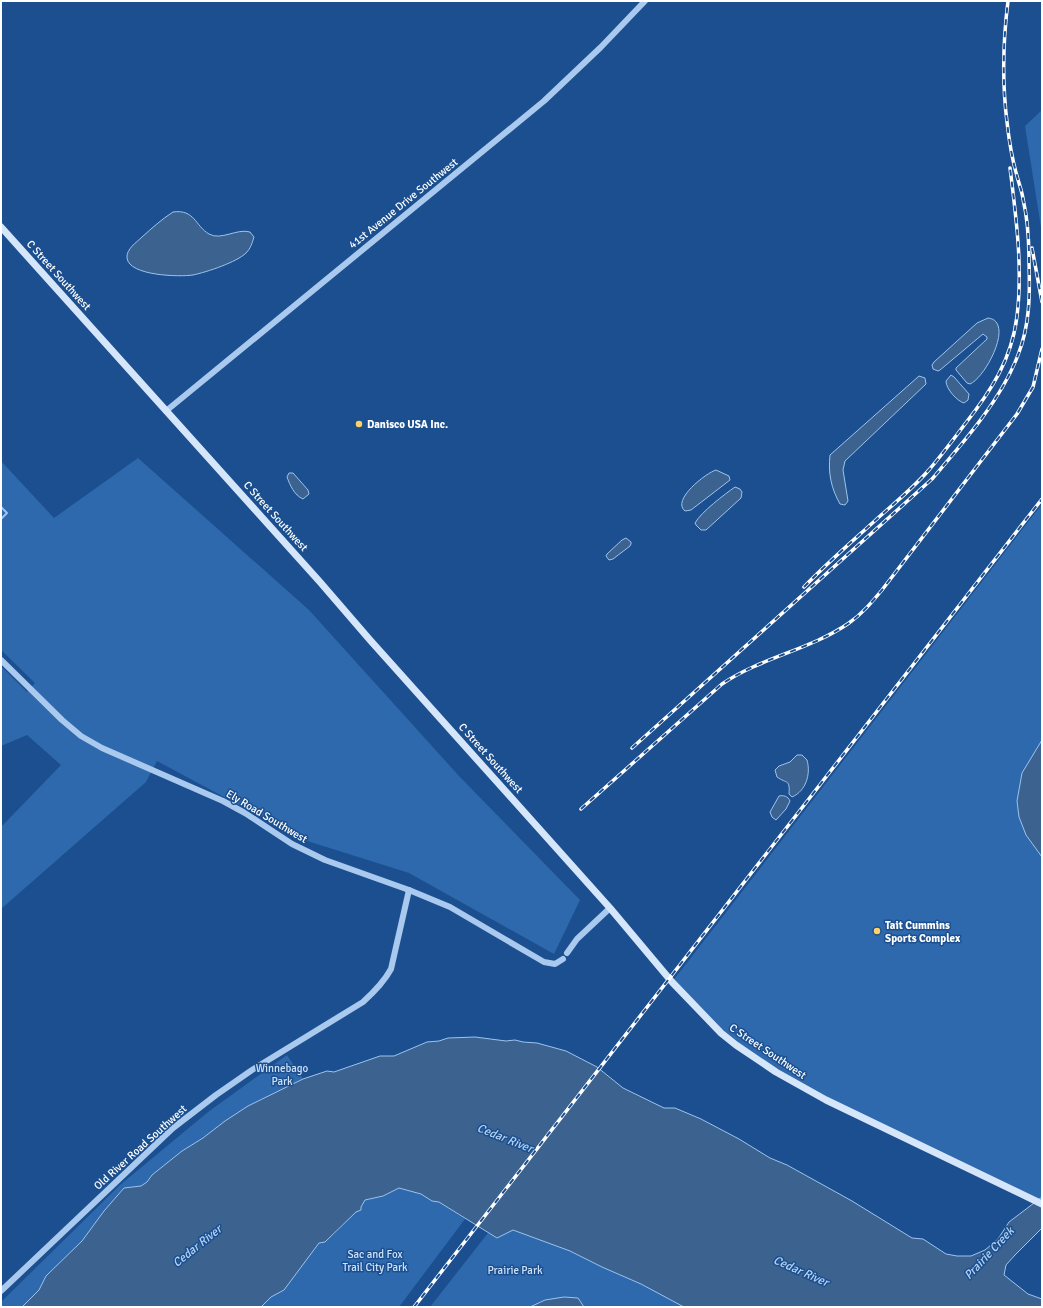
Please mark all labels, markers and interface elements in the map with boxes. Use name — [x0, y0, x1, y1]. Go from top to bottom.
street label: 41st Avenue Drive Southwest — [346, 155, 460, 251]
street label: C Street Southwest — [24, 238, 94, 313]
place label: Danisco USA Inc. — [367, 418, 448, 431]
marker: Danisco USA Inc. — [354, 419, 364, 429]
street label: C Street Southwest — [241, 479, 311, 554]
street label: C Street Southwest — [456, 721, 526, 796]
street label: Ely Road Southwest — [224, 787, 310, 846]
place label: Tait Cummins Sports Complex — [885, 919, 961, 945]
marker: Tait Cummins Sports Complex — [872, 926, 882, 936]
street label: C Street Southwest — [727, 1021, 809, 1082]
park label: Winnebago Park — [256, 1062, 309, 1088]
street label: Old River Road Southwest — [91, 1102, 190, 1192]
water label: Cedar River — [475, 1121, 536, 1157]
water label: Cedar River — [170, 1221, 226, 1271]
water label: Prairie Creek — [961, 1223, 1018, 1283]
park label: Sac and Fox Trail City Park — [342, 1248, 408, 1274]
water label: Cedar River — [771, 1253, 832, 1291]
park label: Prairie Park — [488, 1264, 543, 1277]

